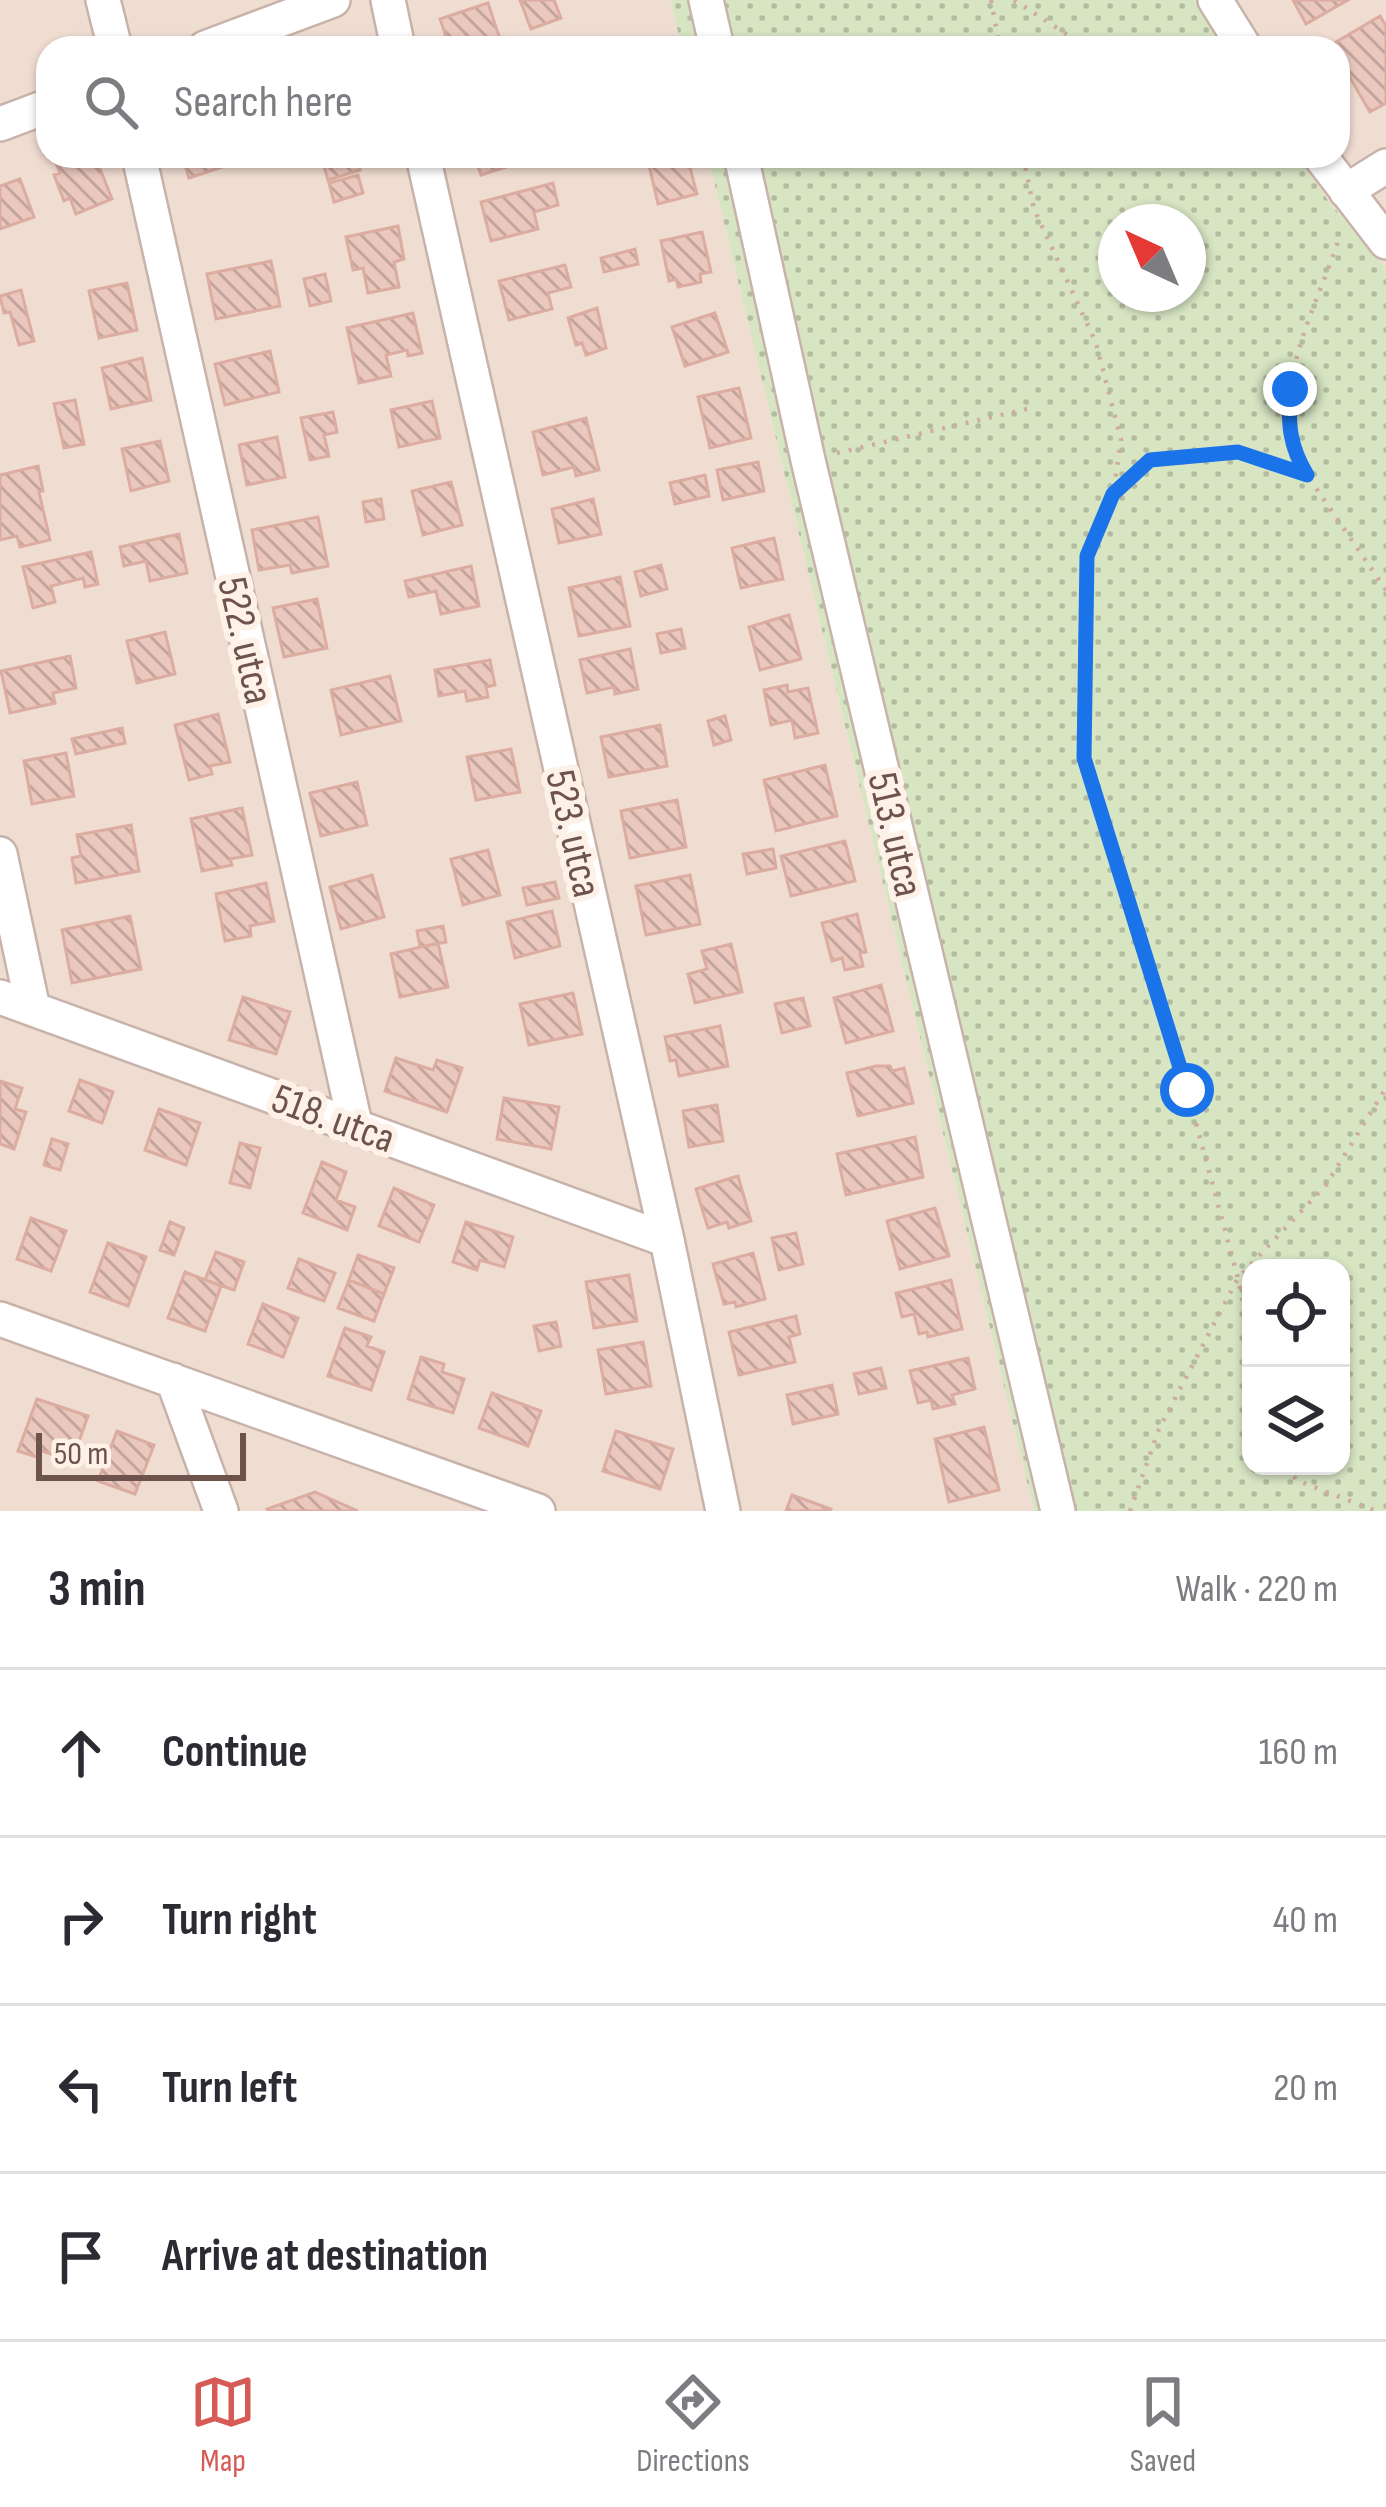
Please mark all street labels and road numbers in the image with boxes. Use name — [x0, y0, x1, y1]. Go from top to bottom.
street label: 522. utca — [205, 572, 284, 709]
street label: 523. utca — [533, 765, 612, 902]
street label: 513. utca — [856, 767, 934, 902]
street label: 518. utca — [265, 1074, 401, 1165]

